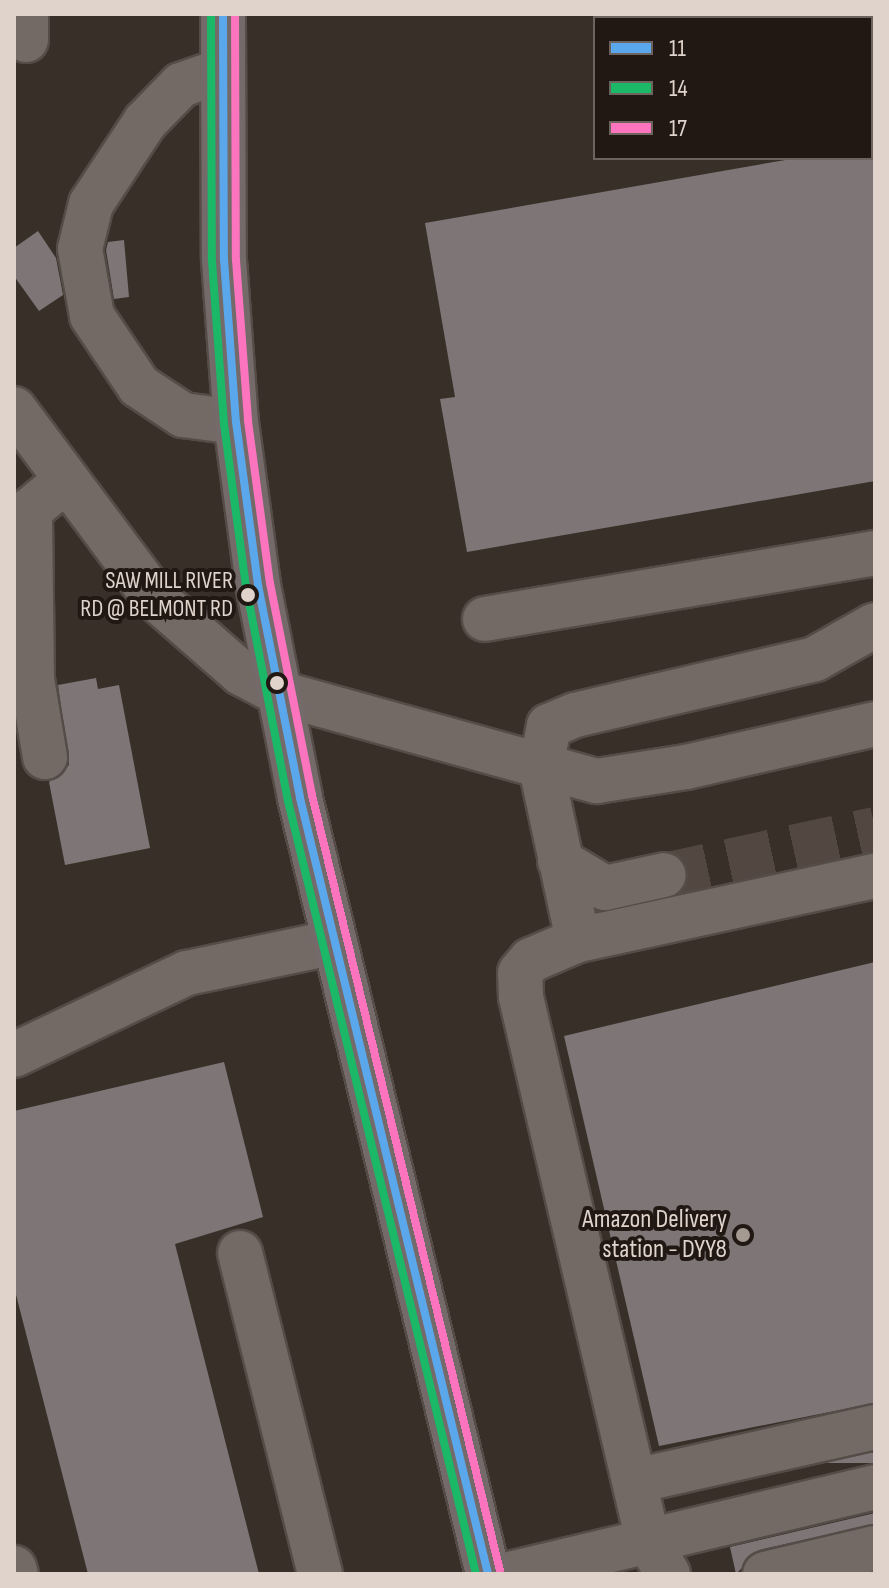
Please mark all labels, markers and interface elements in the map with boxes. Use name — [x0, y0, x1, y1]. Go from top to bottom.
legend — [593, 16, 873, 160]
text: 11 — [669, 34, 686, 63]
text: 14 — [669, 74, 687, 103]
text: 17 — [669, 114, 687, 143]
place label: SAW MILL RIVER RD @ BELMONT RD — [80, 567, 233, 623]
marker: SAW MILL RIVER RD @ BELMONT RD — [240, 587, 256, 603]
unlabelled marker — [269, 675, 285, 691]
place label: Amazon Delivery station - DYY8 — [582, 1204, 727, 1266]
marker: Amazon Delivery station - DYY8 — [734, 1226, 752, 1244]

